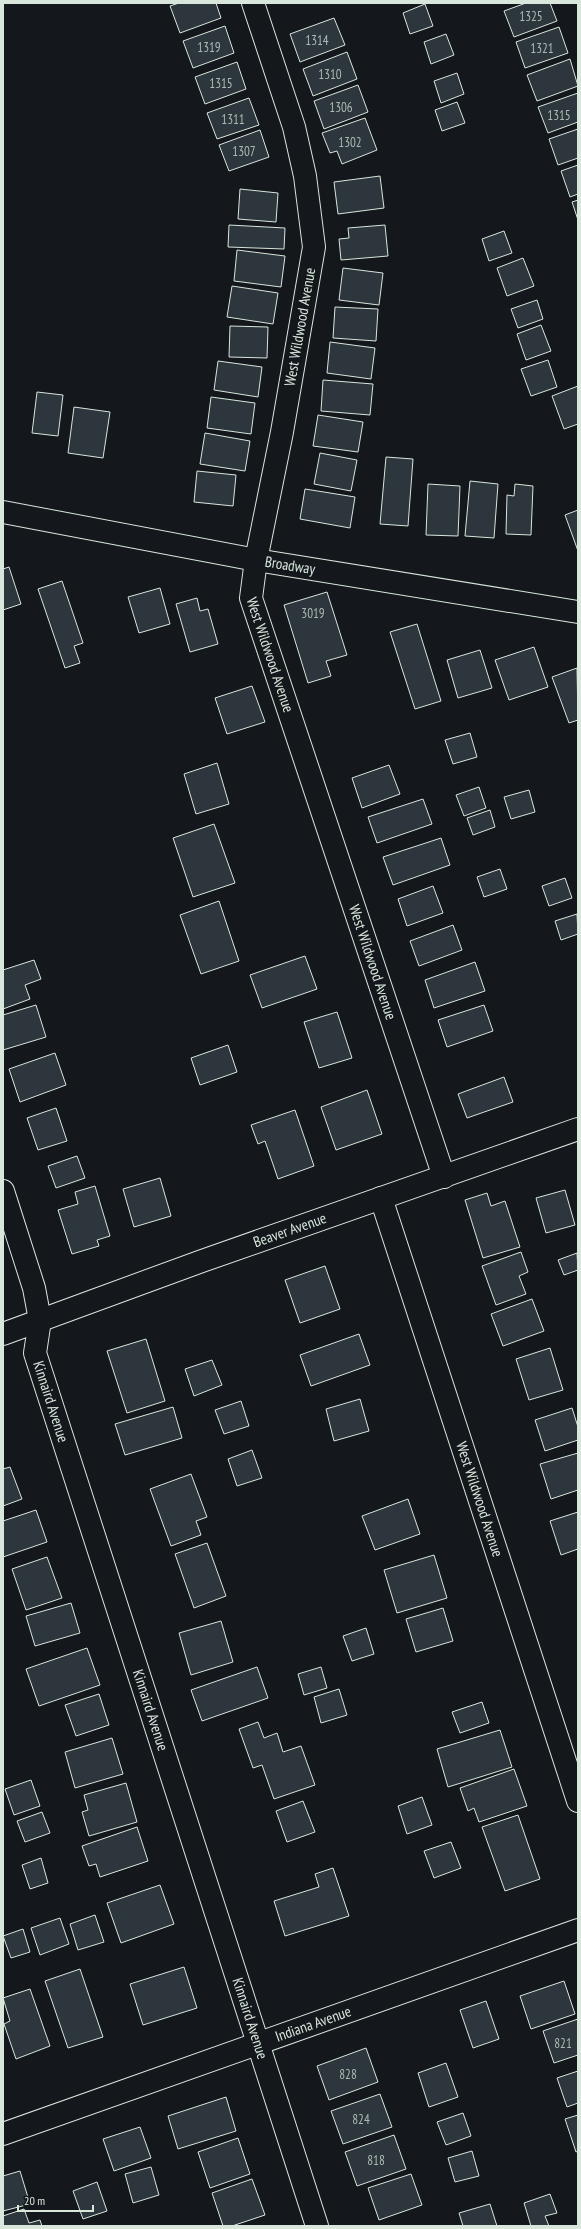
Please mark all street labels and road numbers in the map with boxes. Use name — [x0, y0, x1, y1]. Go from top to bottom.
street label: West Wildwood Avenue — [280, 266, 319, 388]
street label: Broadway — [264, 552, 317, 578]
street label: West Wildwood Avenue — [242, 595, 298, 715]
street label: West Wildwood Avenue — [345, 902, 401, 1022]
street label: Beaver Avenue — [251, 1208, 329, 1251]
street label: Kinnaird Avenue — [29, 1358, 73, 1445]
street label: West Wildwood Avenue — [452, 1439, 508, 1559]
street label: Kinnaird Avenue — [129, 1667, 173, 1753]
street label: Kinnaird Avenue — [228, 1975, 272, 2061]
street label: Indiana Avenue — [272, 2001, 353, 2046]

